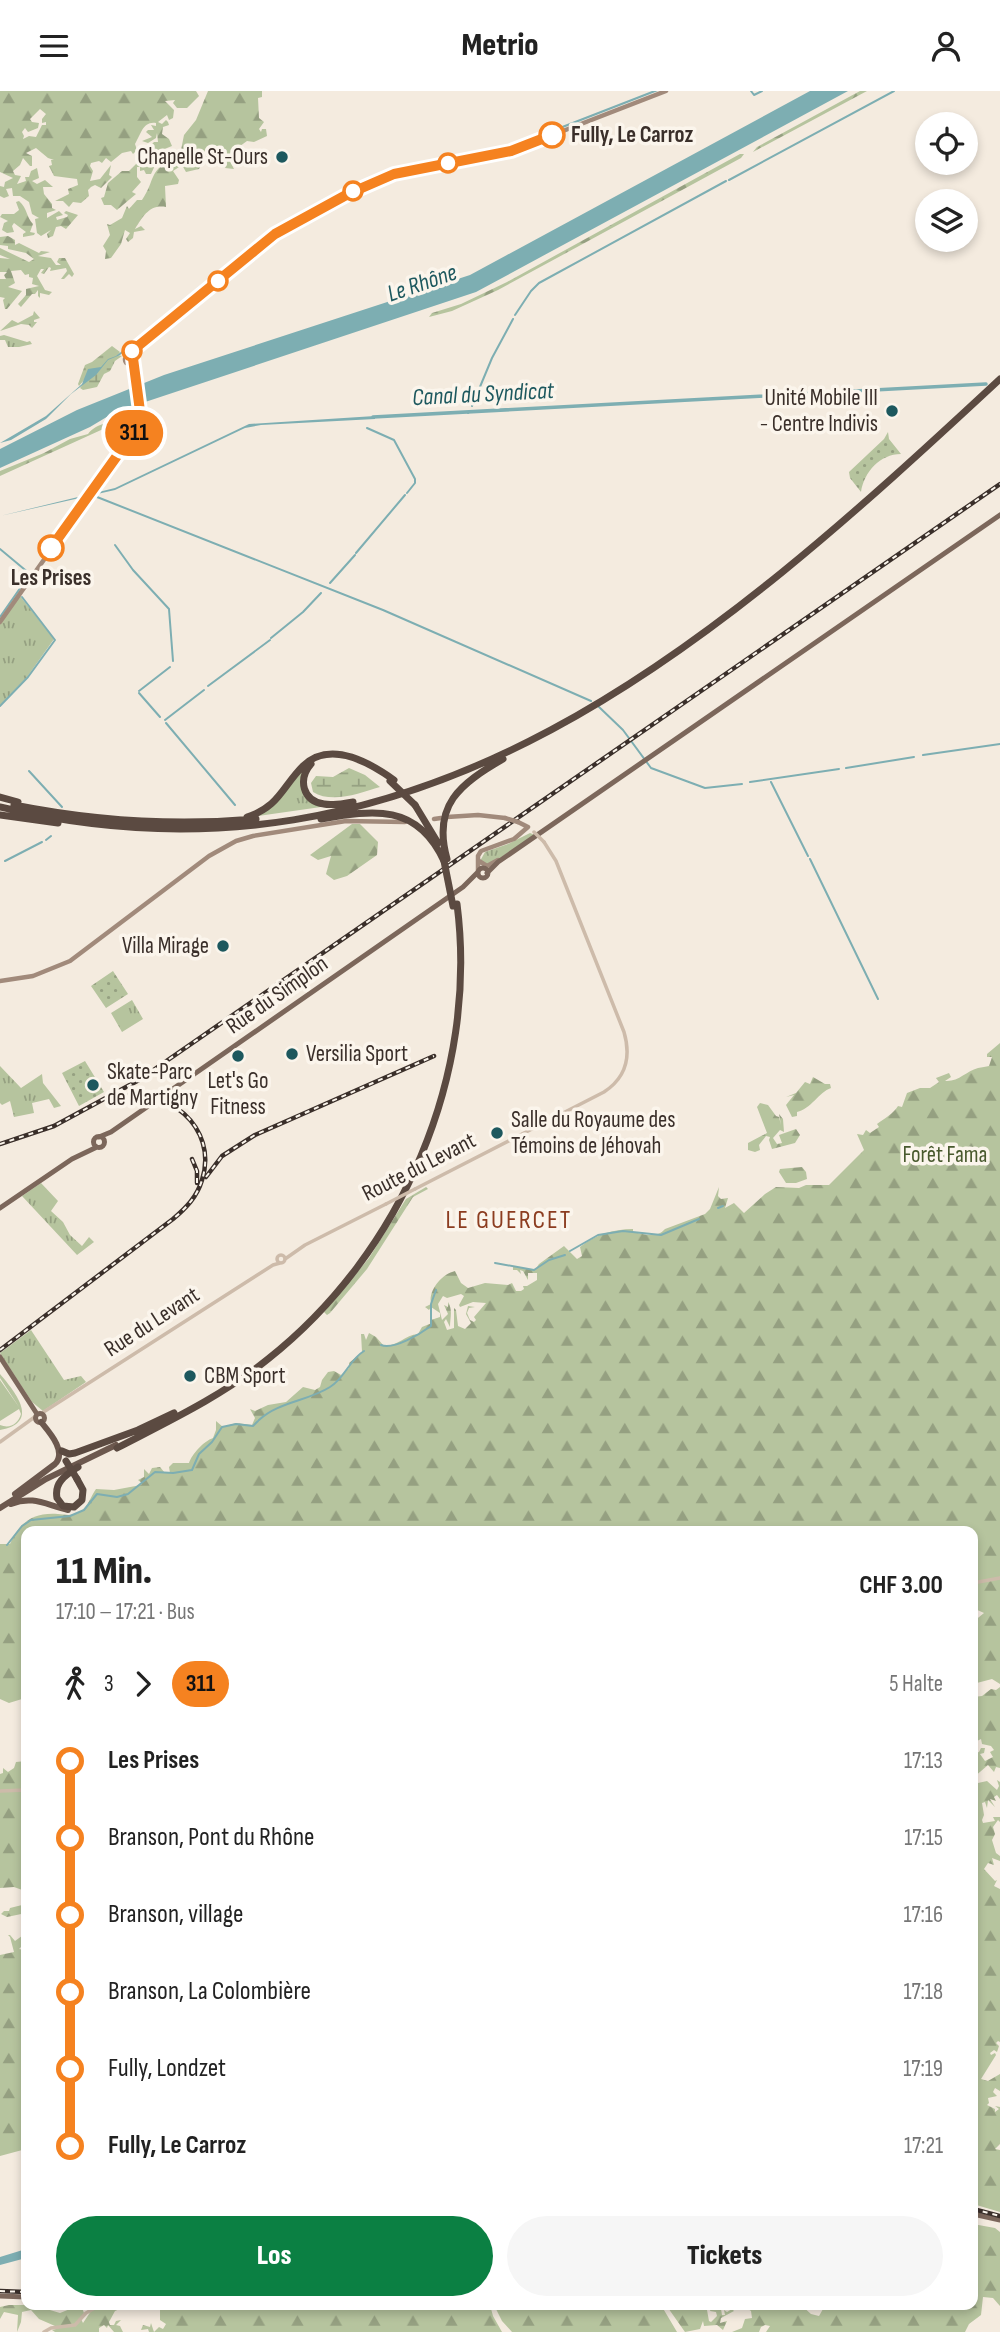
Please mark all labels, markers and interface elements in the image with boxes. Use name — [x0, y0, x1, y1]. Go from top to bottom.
text: Metrio — [462, 26, 538, 65]
icon: menu — [35, 27, 73, 65]
icon: person — [927, 27, 965, 65]
map controls — [915, 112, 978, 252]
button: locate — [915, 112, 978, 175]
place label: Fully, Le Carroz — [571, 121, 693, 149]
marker: Fully, Le Carroz — [539, 122, 565, 148]
place label: Chapelle St-Ours — [137, 143, 268, 171]
marker: Chapelle St-Ours — [274, 149, 290, 165]
unlabelled marker — [438, 153, 458, 173]
unlabelled marker — [343, 181, 363, 201]
button: layers — [915, 189, 978, 252]
water label: Le Rhône — [383, 258, 461, 308]
unlabelled marker — [208, 271, 228, 291]
unlabelled marker — [122, 341, 142, 361]
water label: Canal du Syndicat — [411, 376, 555, 412]
place label: Unité Mobile III - Centre Indivis — [760, 384, 878, 438]
marker: Unité Mobile III - Centre Indivis — [884, 403, 900, 419]
line badge: 311 — [94, 410, 174, 456]
text: 311 — [119, 418, 149, 447]
marker: Les Prises — [38, 535, 64, 561]
place label: Les Prises — [11, 564, 92, 592]
place label: Villa Mirage — [122, 932, 209, 960]
marker: Villa Mirage — [215, 938, 231, 954]
street label: Rue du Simplon — [221, 950, 333, 1040]
place label: Versilia Sport — [306, 1040, 408, 1068]
marker: Versilia Sport — [284, 1046, 300, 1062]
marker: Let's Go Fitness — [230, 1048, 246, 1064]
place label: Skate-Parc de Martigny — [107, 1058, 198, 1112]
place label: Let's Go Fitness — [207, 1067, 269, 1121]
marker: Skate-Parc de Martigny — [85, 1077, 101, 1093]
place label: Salle du Royaume des Témoins de Jéhovah — [511, 1106, 676, 1160]
marker: Salle du Royaume des Témoins de Jéhovah — [489, 1125, 505, 1141]
street label: Route du Levant — [357, 1126, 481, 1208]
park label: Forêt Fama — [903, 1141, 987, 1169]
district label: LE GUERCET — [446, 1205, 572, 1236]
street label: Rue du Levant — [99, 1281, 205, 1363]
place label: CBM Sport — [204, 1362, 286, 1390]
marker: CBM Sport — [182, 1368, 198, 1384]
text: 11 Min. — [56, 1549, 152, 1594]
text: CHF 3.00 — [859, 1570, 943, 1601]
text: 17:10 – 17:21 · Bus — [56, 1598, 195, 1626]
icon: walk — [56, 1665, 94, 1703]
icon: forward — [124, 1665, 162, 1703]
text: 311 — [186, 1669, 215, 1698]
text: 3 — [104, 1670, 114, 1698]
text: 5 Halte — [889, 1670, 943, 1698]
text: Les Prises — [108, 1745, 199, 1776]
text: 17:13 — [904, 1747, 943, 1775]
text: Branson, Pont du Rhône — [108, 1822, 315, 1853]
text: 17:15 — [904, 1824, 943, 1852]
text: Branson, village — [108, 1899, 243, 1930]
text: 17:16 — [903, 1901, 943, 1929]
text: Branson, La Colombière — [108, 1976, 311, 2007]
text: 17:18 — [903, 1978, 943, 2006]
text: Fully, Londzet — [108, 2053, 226, 2084]
text: 17:19 — [903, 2055, 943, 2083]
text: Fully, Le Carroz — [108, 2130, 246, 2161]
text: 17:21 — [904, 2132, 943, 2160]
button: Los — [56, 2216, 493, 2296]
button: Tickets — [507, 2216, 943, 2296]

